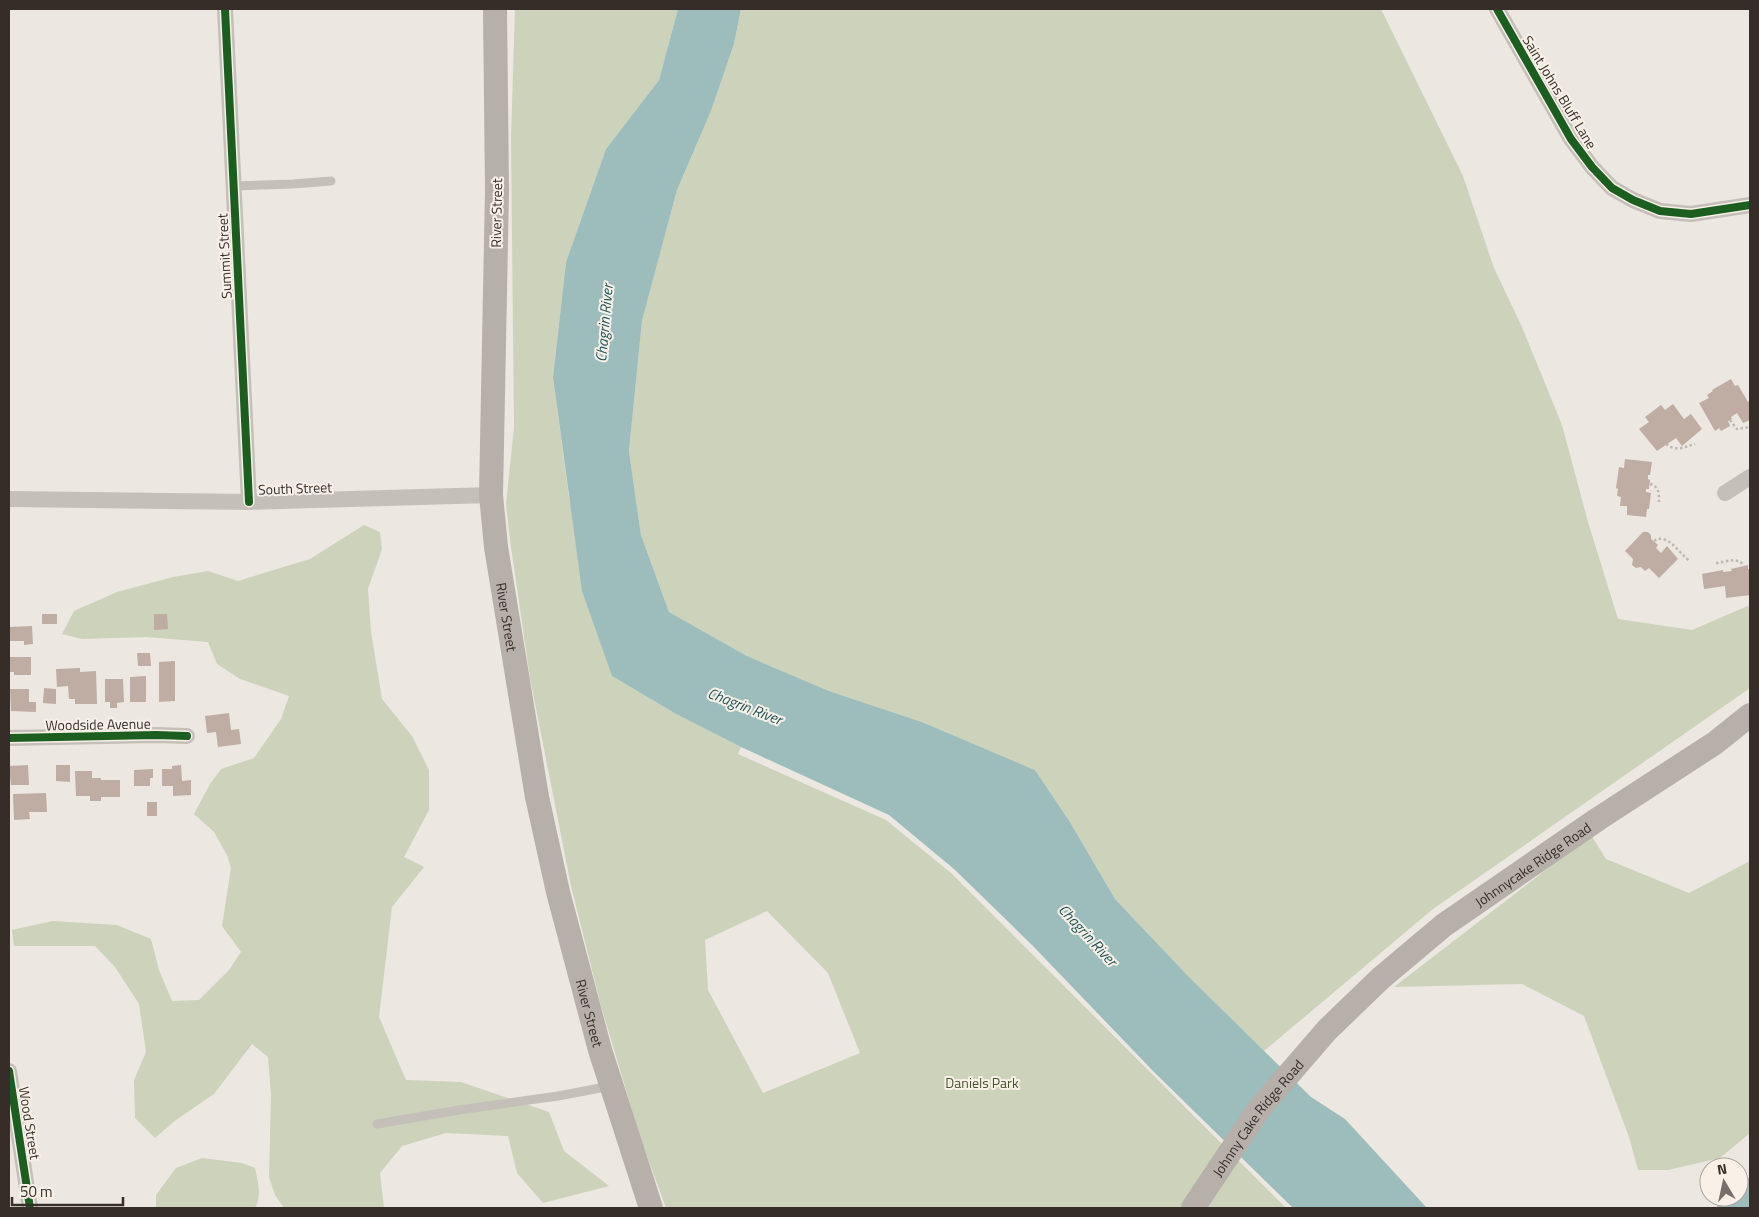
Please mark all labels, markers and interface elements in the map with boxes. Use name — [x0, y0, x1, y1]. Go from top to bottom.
street label: Saint Johns Bluff Lane — [1518, 31, 1602, 153]
street label: River Street — [485, 178, 507, 248]
street label: Summit Street — [211, 213, 237, 299]
water label: Chagrin River — [589, 281, 619, 363]
street label: South Street — [258, 476, 332, 500]
street label: River Street — [491, 581, 523, 653]
water label: Chagrin River — [704, 681, 788, 732]
street label: Woodside Avenue — [45, 713, 151, 735]
street label: Johnnycake Ridge Road — [1470, 817, 1595, 912]
water label: Chagrin River — [1053, 899, 1125, 973]
street label: River Street — [571, 977, 609, 1049]
street label: Johnny Cake Ridge Road — [1206, 1054, 1308, 1181]
park label: Daniels Park — [945, 1072, 1019, 1093]
street label: Wood Street — [14, 1085, 46, 1161]
north arrow — [1699, 1157, 1749, 1207]
text: N — [1715, 1158, 1728, 1180]
scale bar — [12, 1174, 124, 1206]
text: 50 m — [20, 1180, 53, 1203]

